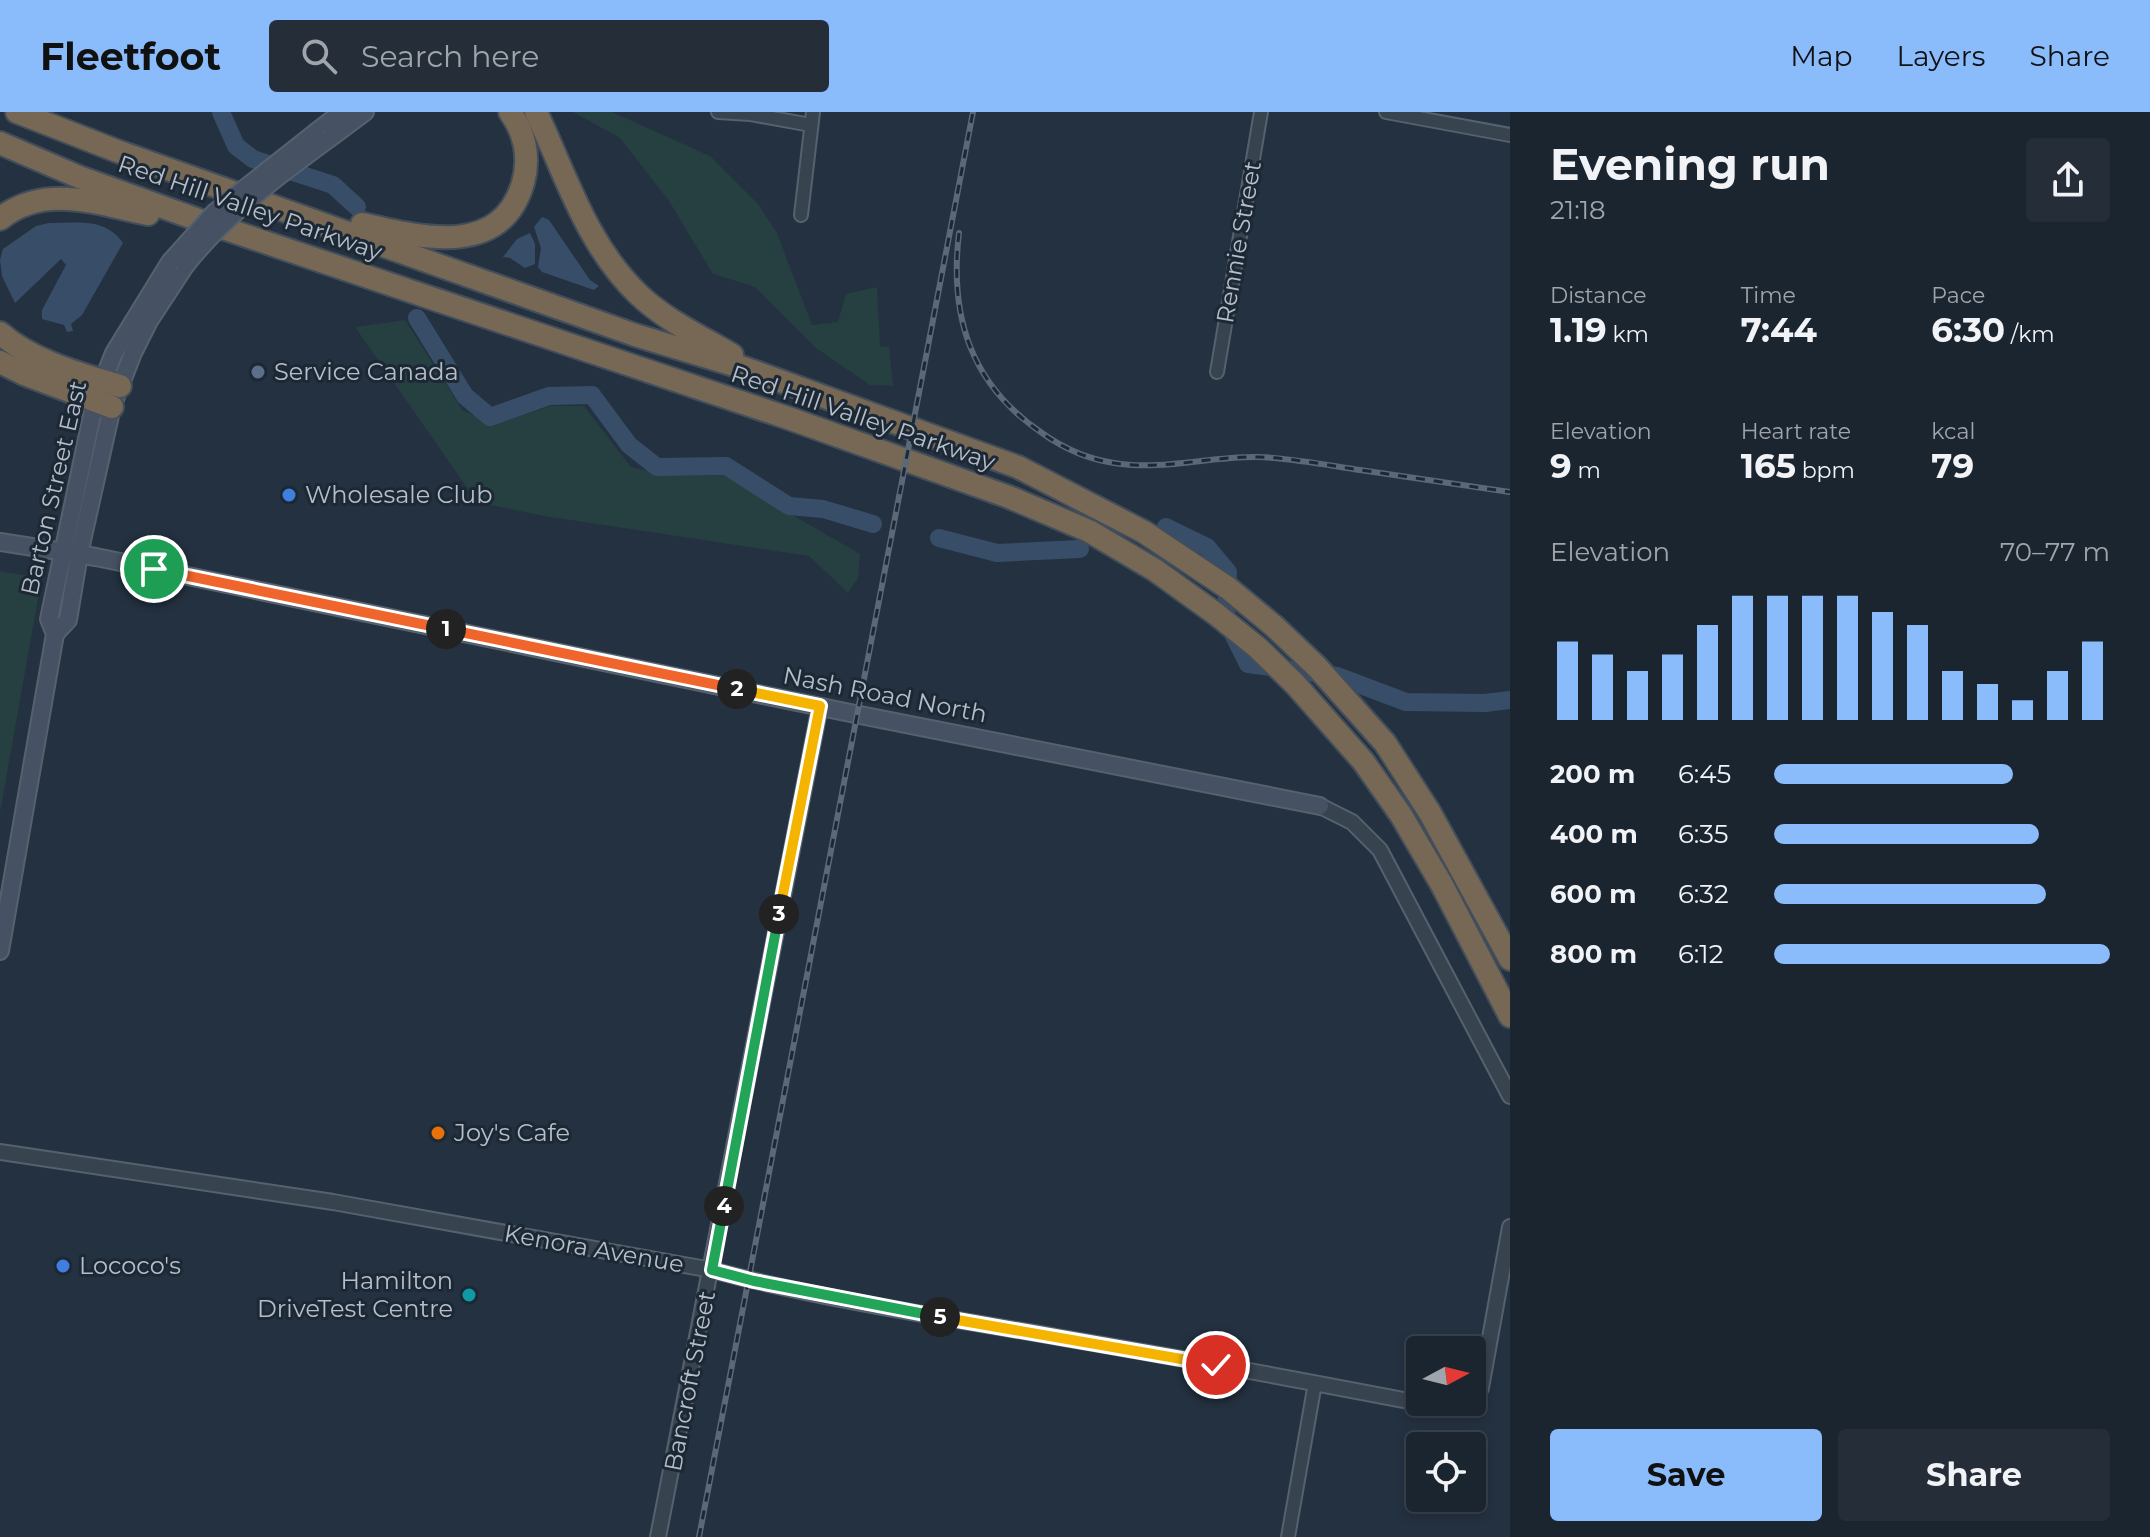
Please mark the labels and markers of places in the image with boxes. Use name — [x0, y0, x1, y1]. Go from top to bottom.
place label: Service Canada — [274, 357, 459, 386]
marker: Service Canada — [249, 363, 267, 381]
place label: Wholesale Club — [305, 480, 492, 509]
marker: Wholesale Club — [280, 486, 298, 504]
pin — [120, 535, 188, 603]
pin: 1 — [426, 609, 466, 649]
pin: 2 — [717, 669, 757, 709]
pin: 3 — [759, 894, 799, 934]
place label: Joy's Cafe — [453, 1118, 570, 1147]
marker: Joy's Cafe — [429, 1124, 447, 1142]
pin: 4 — [704, 1186, 744, 1226]
place label: Lococo's — [79, 1251, 181, 1280]
marker: Lococo's — [54, 1257, 72, 1275]
place label: Hamilton DriveTest Centre — [257, 1266, 453, 1323]
marker: Hamilton DriveTest Centre — [460, 1286, 478, 1304]
pin: 5 — [920, 1297, 960, 1337]
pin — [1182, 1331, 1250, 1399]

